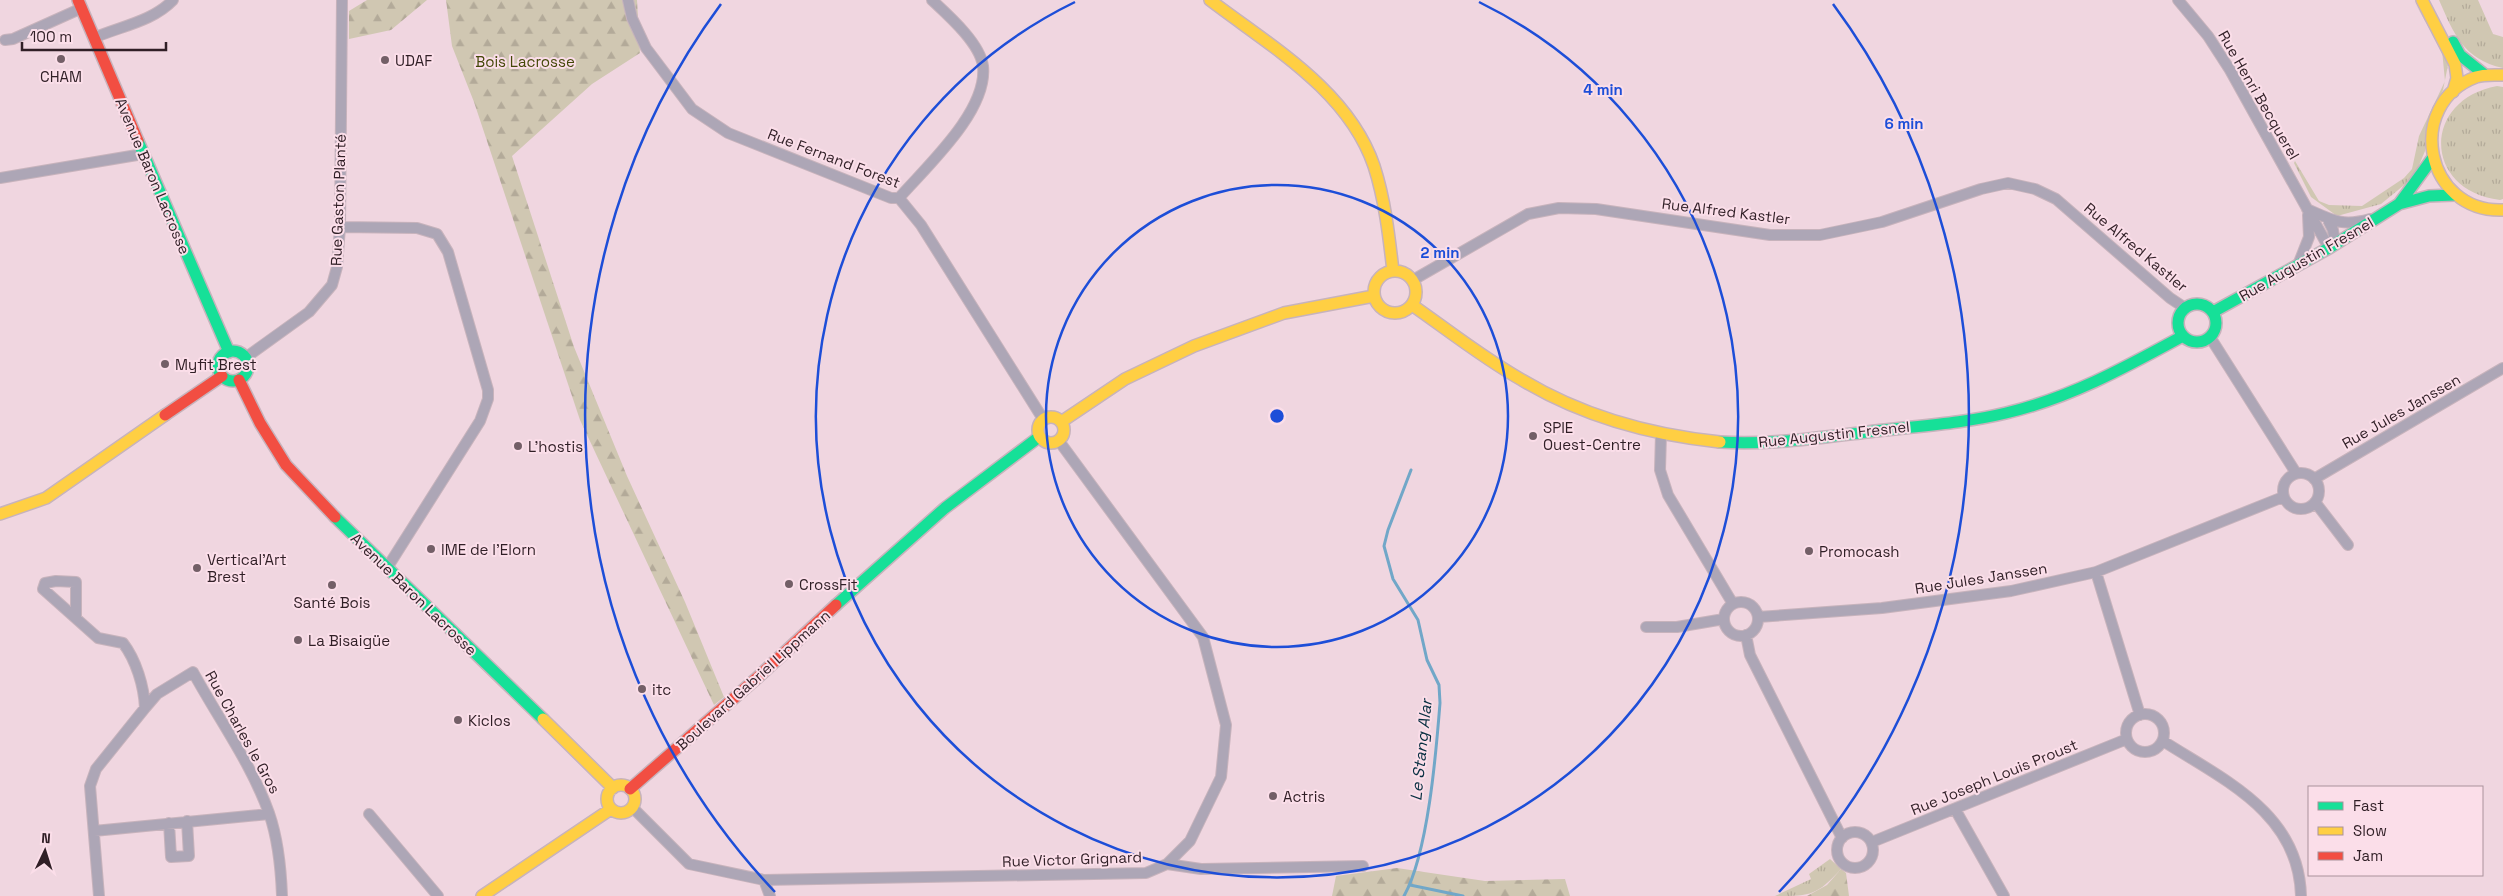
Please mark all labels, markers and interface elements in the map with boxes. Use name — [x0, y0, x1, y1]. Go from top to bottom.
scale bar — [22, 20, 166, 52]
text: 100 m — [30, 27, 72, 46]
street label: Rue Henri Becquerel — [2214, 27, 2304, 163]
place label: UDAF — [395, 51, 432, 70]
park label: Bois Lacrosse — [475, 52, 575, 71]
marker: CHAM — [55, 53, 67, 65]
marker: UDAF — [379, 54, 391, 66]
place label: CHAM — [40, 67, 82, 86]
text: 4 min — [1583, 80, 1623, 99]
street label: Avenue Baron Lacrosse — [111, 95, 195, 257]
text: 6 min — [1884, 114, 1924, 133]
street label: Rue Fernand Forest — [765, 124, 903, 192]
street label: Rue Gaston Planté — [326, 133, 350, 266]
street label: Rue Alfred Kastler — [1661, 194, 1792, 228]
street label: Rue Alfred Kastler — [2080, 198, 2192, 296]
street label: Rue Augustin Fresnel — [2235, 213, 2377, 305]
text: 2 min — [1421, 243, 1459, 262]
place label: Myfit Brest — [175, 355, 257, 374]
marker: Myfit Brest — [159, 358, 171, 370]
street label: Rue Jules Janssen — [2338, 369, 2464, 453]
centre of rings — [1268, 407, 1286, 425]
street label: Rue Augustin Fresnel — [1757, 417, 1911, 451]
place label: SPIE Ouest-Centre — [1543, 418, 1641, 454]
marker: SPIE Ouest-Centre — [1527, 430, 1539, 442]
place label: L'hostis — [528, 437, 583, 456]
marker: L'hostis — [512, 440, 524, 452]
street label: Avenue Baron Lacrosse — [347, 529, 481, 659]
place label: IME de l'Elorn — [441, 540, 536, 559]
place label: Promocash — [1819, 542, 1899, 561]
marker: IME de l'Elorn — [425, 543, 437, 555]
marker: Promocash — [1803, 545, 1815, 557]
place label: Vertical'Art Brest — [207, 550, 287, 586]
street label: Rue Jules Janssen — [1914, 558, 2048, 598]
marker: Vertical'Art Brest — [191, 562, 203, 574]
place label: CrossFit — [799, 575, 858, 594]
marker: CrossFit — [783, 578, 795, 590]
marker: Santé Bois — [326, 579, 338, 591]
place label: Santé Bois — [294, 593, 371, 612]
street label: Boulevard Gabriel Lippmann — [672, 606, 834, 754]
place label: La Bisaigüe — [308, 631, 390, 650]
marker: La Bisaigüe — [292, 634, 304, 646]
street label: Rue Charles le Gros — [201, 667, 285, 797]
place label: itc — [652, 680, 671, 699]
marker: itc — [636, 683, 648, 695]
water label: Le Stang Alar — [1405, 696, 1437, 802]
place label: Kiclos — [468, 711, 511, 730]
marker: Kiclos — [452, 714, 464, 726]
street label: Rue Joseph Louis Proust — [1908, 735, 2080, 819]
legend — [2308, 786, 2483, 876]
place label: Actris — [1283, 787, 1325, 806]
marker: Actris — [1267, 790, 1279, 802]
text: Fast — [2353, 796, 2384, 815]
text: Slow — [2353, 821, 2387, 840]
north arrow — [20, 826, 70, 876]
text: N — [41, 829, 51, 847]
text: Jam — [2353, 846, 2383, 865]
street label: Rue Victor Grignard — [1002, 847, 1142, 871]

